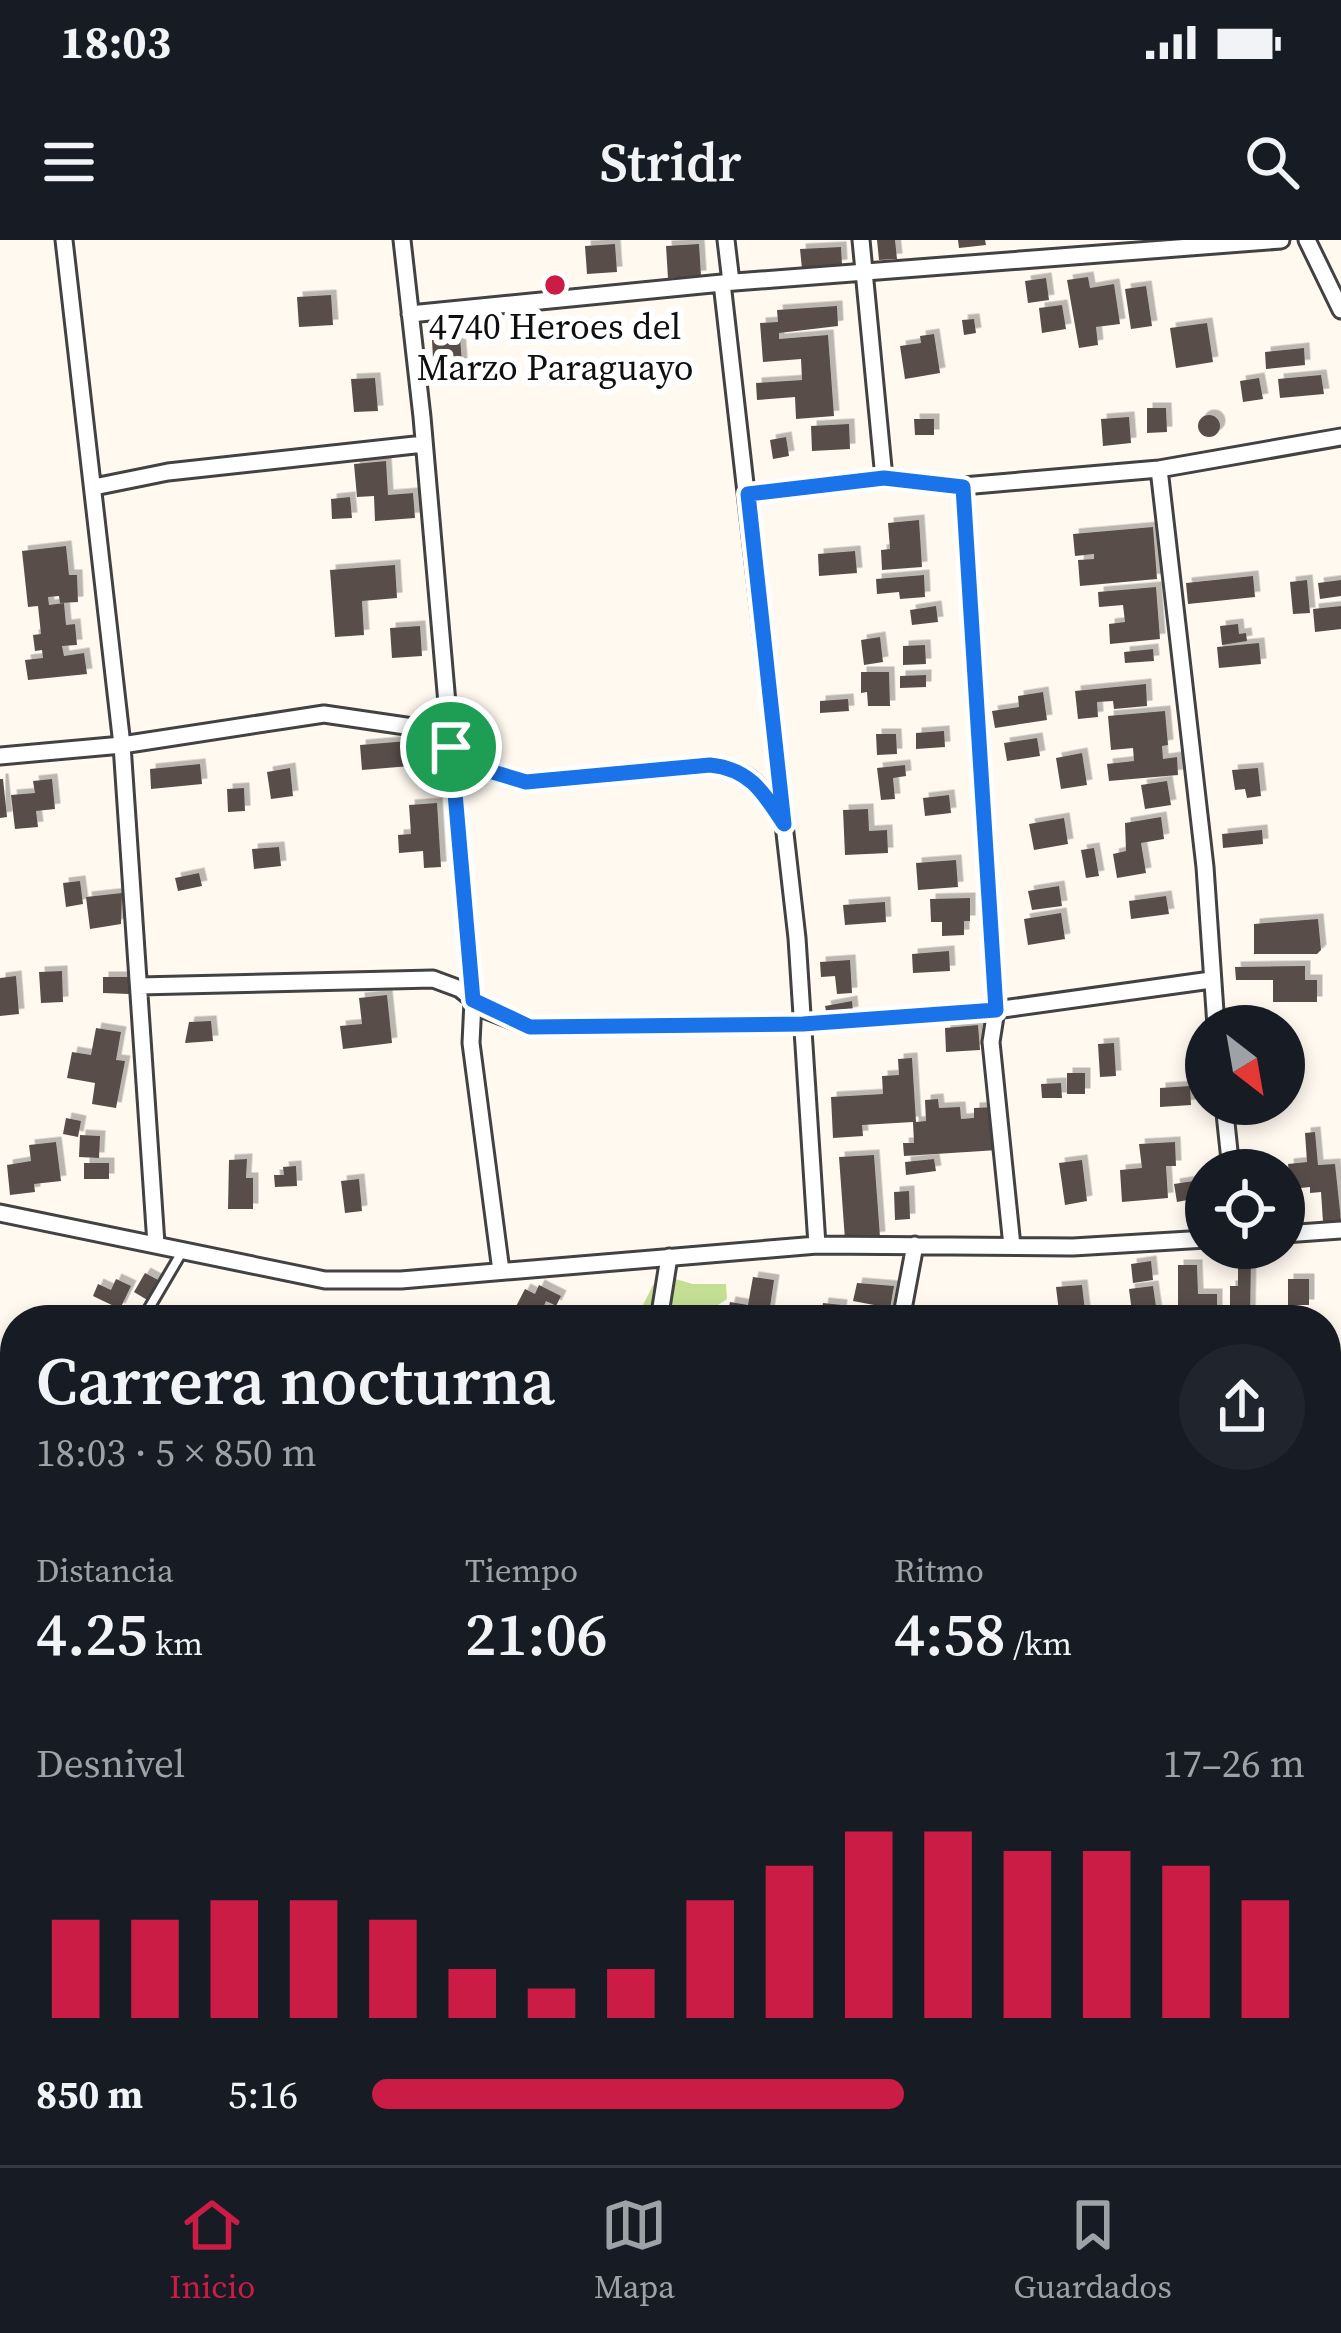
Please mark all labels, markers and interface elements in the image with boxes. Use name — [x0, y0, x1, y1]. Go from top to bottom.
text: 18:03 — [60, 11, 171, 73]
text: Stridr — [599, 125, 742, 199]
icon: menu — [36, 129, 102, 195]
icon: search — [1239, 129, 1305, 195]
marker: 4740 Heroes del Marzo Paraguayo — [542, 272, 568, 298]
place label: 4740 Heroes del Marzo Paraguayo — [417, 302, 693, 392]
pin — [400, 696, 502, 798]
icon: arrive — [418, 714, 484, 780]
north arrow — [1185, 1005, 1305, 1125]
map controls — [1185, 1005, 1305, 1269]
button: locate — [1185, 1149, 1305, 1269]
text: Carrera nocturna — [36, 1336, 555, 1426]
button: share — [1179, 1344, 1305, 1470]
text: 18:03 · 5 × 850 m — [36, 1426, 317, 1479]
text: Distancia — [36, 1548, 174, 1593]
text: Tiempo — [465, 1548, 578, 1593]
text: Ritmo — [894, 1548, 984, 1593]
text: 4.25 — [36, 1593, 148, 1675]
text: 21:06 — [465, 1593, 608, 1675]
text: 4:58 — [894, 1593, 1006, 1675]
text: km — [148, 1621, 203, 1666]
text: /km — [1006, 1621, 1072, 1666]
text: Desnivel — [36, 1737, 185, 1790]
text: 17–26 m — [1163, 1737, 1305, 1790]
text: 850 m — [36, 2068, 143, 2121]
text: 5:16 — [228, 2068, 298, 2121]
tab: Inicio — [169, 2192, 255, 2309]
tab: Mapa — [594, 2192, 675, 2309]
tab: Guardados — [1013, 2192, 1172, 2309]

